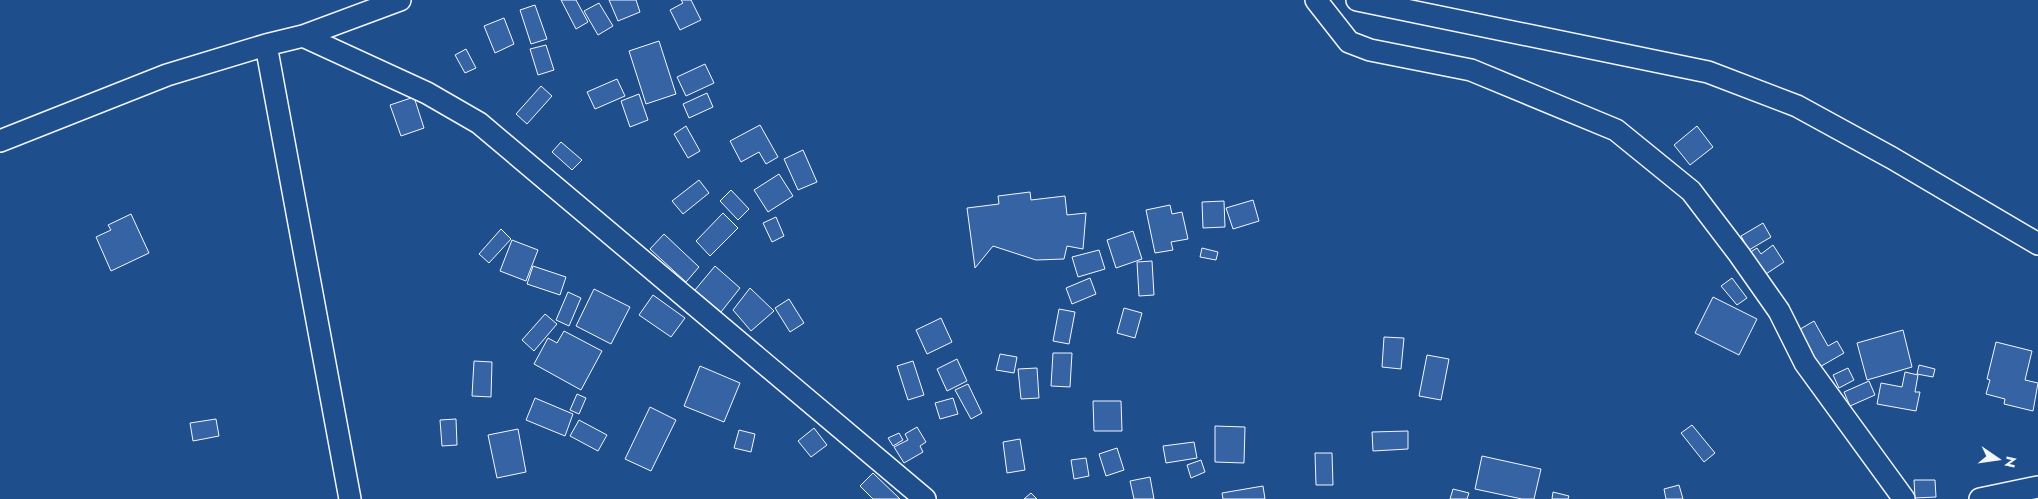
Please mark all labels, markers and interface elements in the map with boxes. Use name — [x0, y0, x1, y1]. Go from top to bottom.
north arrow — [1973, 434, 2023, 484]
text: N — [2000, 454, 2022, 470]

